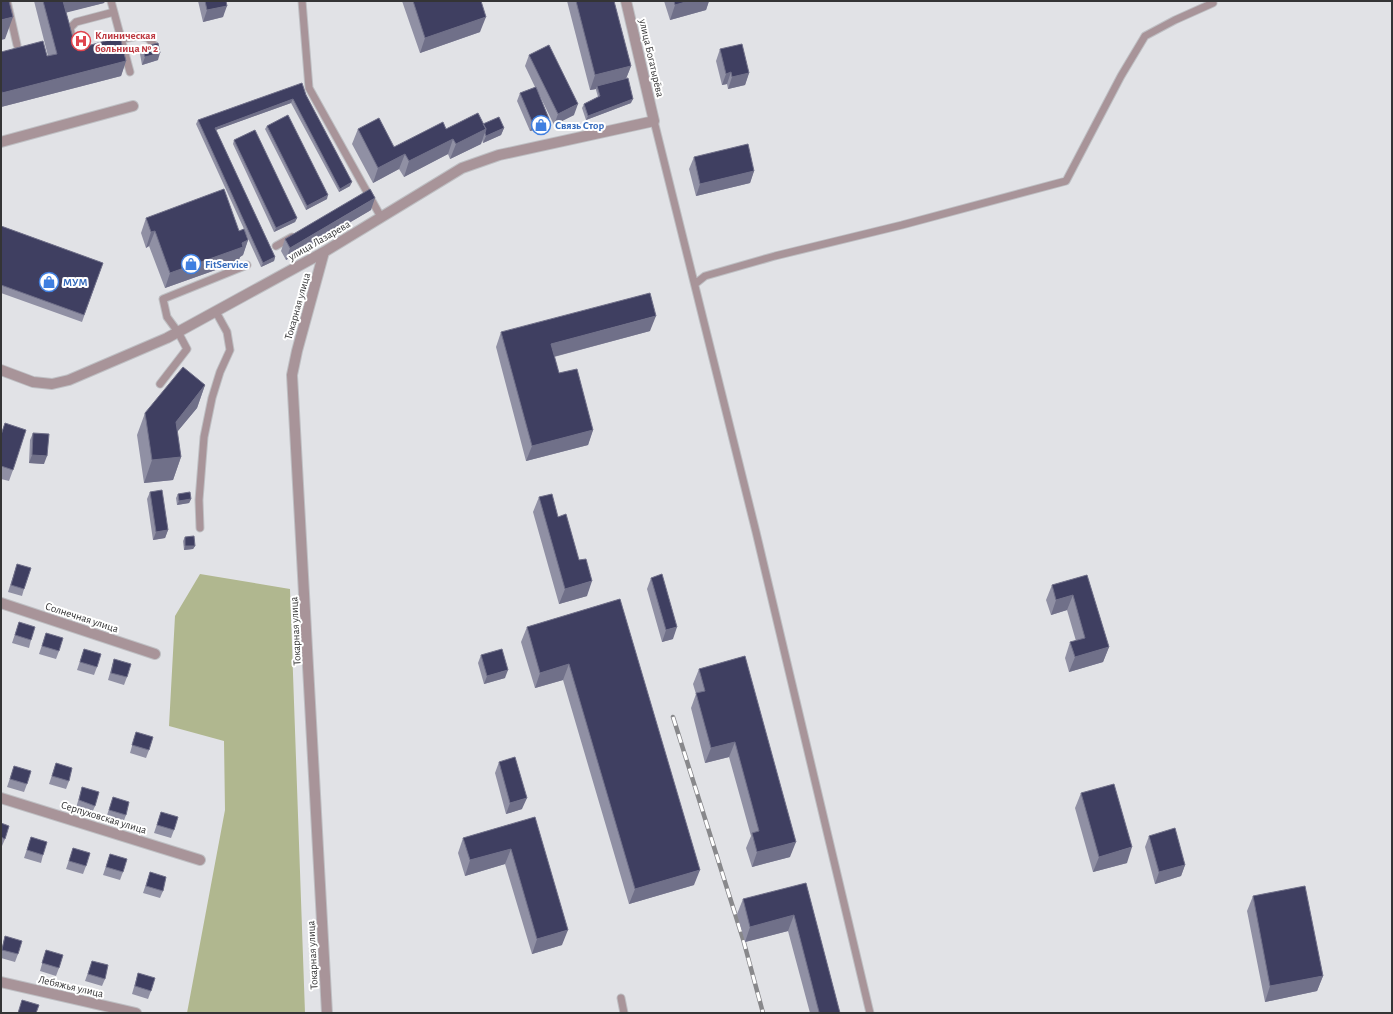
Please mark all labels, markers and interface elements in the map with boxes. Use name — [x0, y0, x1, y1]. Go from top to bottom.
street label: улица Богатырёва — [637, 17, 666, 98]
hospital icon: Клиническая больница № 2 — [70, 30, 92, 52]
place label: Клиническая больница № 2 — [95, 30, 158, 54]
shop icon: Связь Стор — [530, 114, 552, 136]
place label: Связь Стор — [555, 120, 604, 131]
street label: улица Лазарева — [286, 218, 352, 263]
shop icon: FitService — [180, 253, 202, 275]
place label: FitService — [205, 259, 248, 270]
shop icon: МУМ — [38, 271, 60, 293]
street label: Токарная улица — [283, 271, 312, 341]
place label: МУМ — [63, 277, 87, 288]
street label: Токарная улица — [288, 596, 303, 666]
street label: Солнечная улица — [44, 600, 120, 634]
street label: Серпуховская улица — [60, 799, 148, 836]
street label: Токарная улица — [305, 920, 320, 990]
street label: Лебяжья улица — [37, 974, 105, 999]

